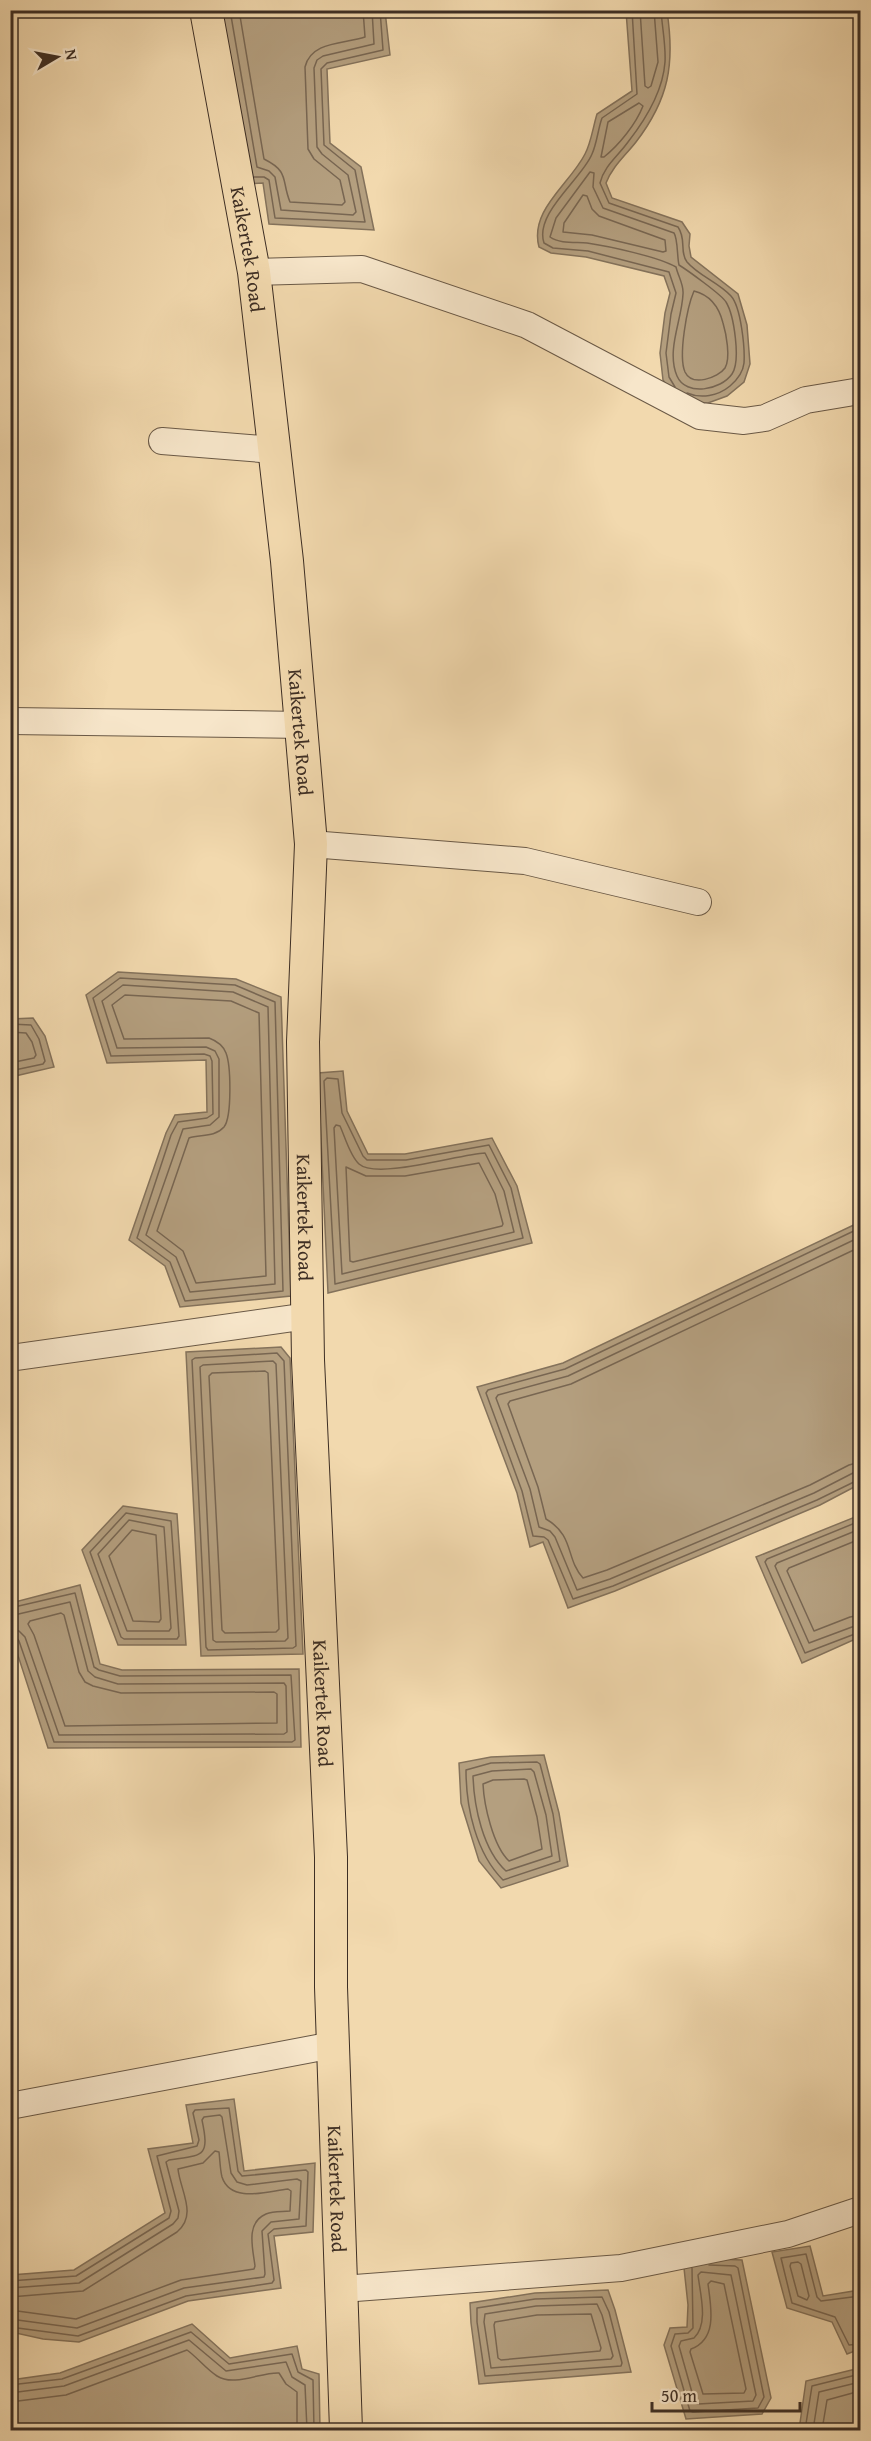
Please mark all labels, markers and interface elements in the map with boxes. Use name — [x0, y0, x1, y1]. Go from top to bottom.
north arrow — [27, 27, 87, 87]
text: N — [59, 47, 85, 62]
street label: Kaikertek Road — [224, 184, 273, 314]
street label: Kaikertek Road — [282, 668, 321, 797]
street label: Kaikertek Road — [290, 1154, 321, 1282]
street label: Kaikertek Road — [306, 1639, 341, 1768]
street label: Kaikertek Road — [321, 2125, 354, 2253]
scale bar — [652, 2375, 800, 2413]
text: 50 m — [661, 2382, 697, 2409]

